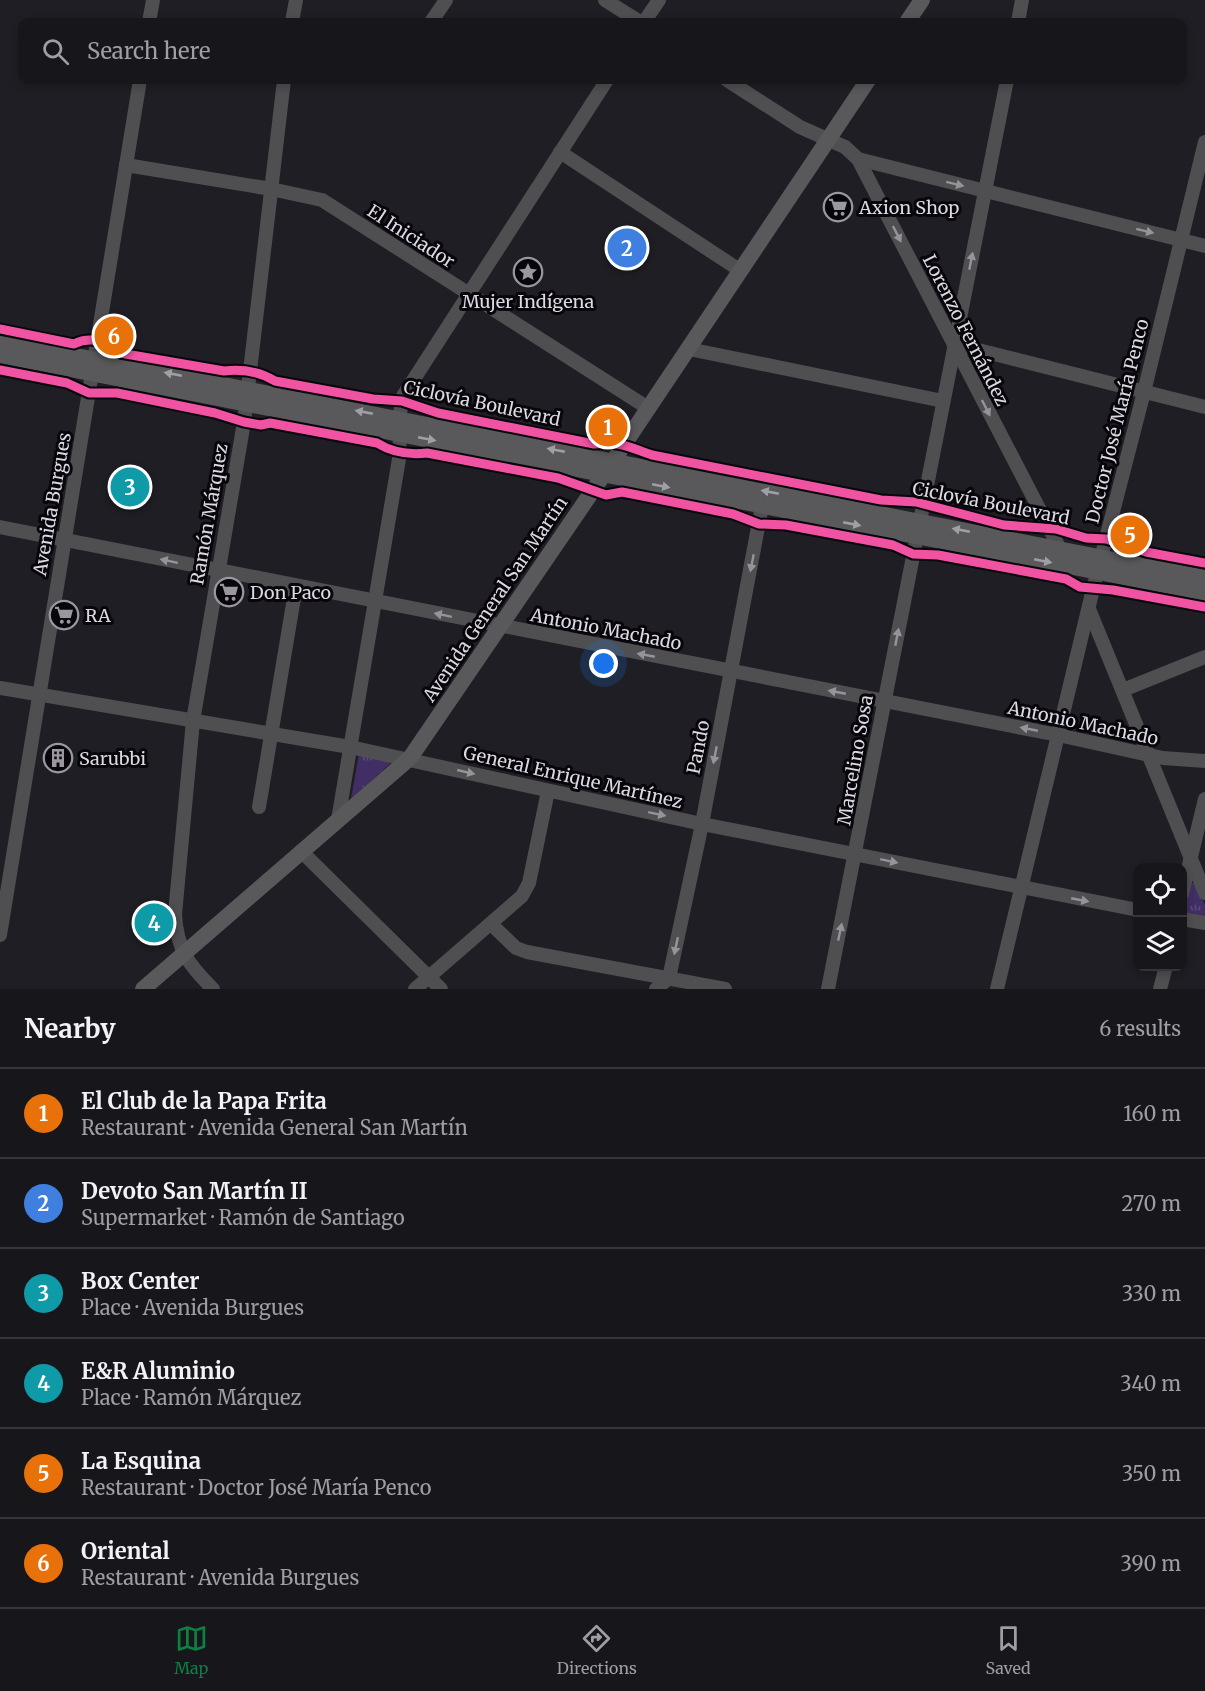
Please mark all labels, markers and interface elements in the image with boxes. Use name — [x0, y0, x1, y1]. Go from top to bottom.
search box — [18, 18, 1187, 84]
icon: search — [39, 35, 72, 68]
text: Search here — [87, 37, 210, 65]
one-way arrow — [946, 179, 965, 189]
supermarket icon: Axion Shop — [822, 191, 854, 223]
place label: Axion Shop — [858, 196, 959, 219]
street label: El Iniciador — [363, 199, 459, 273]
pin: 2 — [608, 226, 646, 270]
one-way arrow — [892, 226, 902, 243]
one-way arrow — [1136, 227, 1154, 236]
street label: Lorenzo Fernández — [918, 250, 1014, 410]
one-way arrow — [967, 251, 976, 270]
place icon: Mujer Indígena — [512, 256, 544, 288]
place label: Mujer Indígena — [462, 290, 594, 313]
pin: 6 — [94, 314, 134, 358]
street label: Doctor José María Penco — [1080, 316, 1154, 526]
one-way arrow — [163, 370, 182, 379]
street label: Ciclovía Boulevard — [402, 375, 563, 431]
one-way arrow — [982, 399, 991, 416]
pin: 1 — [588, 404, 628, 450]
one-way arrow — [355, 407, 374, 416]
street label: Avenida Burgues — [28, 430, 76, 578]
one-way arrow — [418, 435, 437, 444]
street label: Ramón Márquez — [185, 441, 233, 586]
one-way arrow — [546, 445, 565, 454]
pin: 3 — [110, 464, 150, 510]
street label: Ciclovía Boulevard — [910, 476, 1072, 530]
one-way arrow — [651, 482, 670, 491]
one-way arrow — [760, 487, 779, 496]
street label: Avenida General San Martín — [417, 492, 572, 707]
pin: 5 — [1110, 512, 1150, 558]
one-way arrow — [843, 520, 862, 529]
one-way arrow — [951, 525, 970, 534]
one-way arrow — [747, 554, 756, 573]
one-way arrow — [159, 556, 178, 565]
one-way arrow — [1034, 557, 1053, 567]
supermarket icon: Don Paco — [213, 576, 245, 608]
place label: Don Paco — [250, 581, 331, 604]
supermarket icon: RA — [48, 599, 80, 631]
street label: Antonio Machado — [528, 603, 683, 655]
place label: RA — [85, 604, 111, 627]
one-way arrow — [433, 610, 452, 619]
one-way arrow — [893, 627, 902, 646]
your location — [589, 649, 618, 678]
one-way arrow — [636, 650, 655, 659]
one-way arrow — [828, 687, 847, 696]
street label: Marcelino Sosa — [832, 693, 878, 827]
street label: Antonio Machado — [1005, 696, 1160, 750]
street label: Pando — [682, 718, 714, 776]
one-way arrow — [1019, 724, 1038, 733]
street label: General Enrique Martínez — [461, 741, 685, 813]
building icon: Sarubbi — [42, 742, 74, 774]
one-way arrow — [710, 745, 719, 764]
place label: Sarubbi — [79, 747, 146, 770]
one-way arrow — [457, 767, 476, 777]
one-way arrow — [647, 810, 666, 819]
one-way arrow — [880, 857, 898, 867]
map controls — [1133, 863, 1187, 971]
button: locate — [1133, 863, 1187, 917]
one-way arrow — [1071, 896, 1090, 905]
pin: 4 — [134, 900, 174, 946]
button: layers — [1133, 917, 1187, 971]
one-way arrow — [836, 922, 845, 941]
one-way arrow — [671, 937, 680, 956]
text: Nearby — [24, 1012, 116, 1045]
text: 6 results — [1099, 1016, 1181, 1041]
text: El Club de la Papa Frita — [81, 1087, 327, 1115]
text: 1 — [39, 1101, 48, 1126]
text: 160 m — [1123, 1101, 1181, 1126]
text: Restaurant · Avenida General San Martín — [81, 1115, 468, 1140]
text: Devoto San Martín II — [81, 1177, 308, 1205]
text: 2 — [38, 1191, 49, 1216]
text: 270 m — [1121, 1191, 1181, 1216]
text: Supermarket · Ramón de Santiago — [81, 1205, 405, 1230]
text: Box Center — [81, 1267, 200, 1295]
text: 3 — [38, 1281, 49, 1306]
text: 330 m — [1122, 1281, 1181, 1306]
text: Place · Avenida Burgues — [81, 1295, 304, 1320]
text: E&R Aluminio — [81, 1357, 235, 1385]
text: 4 — [37, 1371, 50, 1396]
text: 340 m — [1120, 1371, 1181, 1396]
text: Place · Ramón Márquez — [81, 1385, 301, 1410]
text: La Esquina — [81, 1447, 201, 1475]
text: 5 — [38, 1461, 49, 1486]
text: 350 m — [1122, 1461, 1181, 1486]
text: Restaurant · Doctor José María Penco — [81, 1475, 431, 1500]
text: Oriental — [81, 1537, 170, 1565]
text: 6 — [37, 1551, 50, 1576]
text: 390 m — [1121, 1551, 1181, 1576]
text: Restaurant · Avenida Burgues — [81, 1565, 359, 1590]
tab: Map — [174, 1622, 208, 1678]
tab: Directions — [557, 1622, 637, 1678]
tab: Saved — [985, 1622, 1031, 1678]

